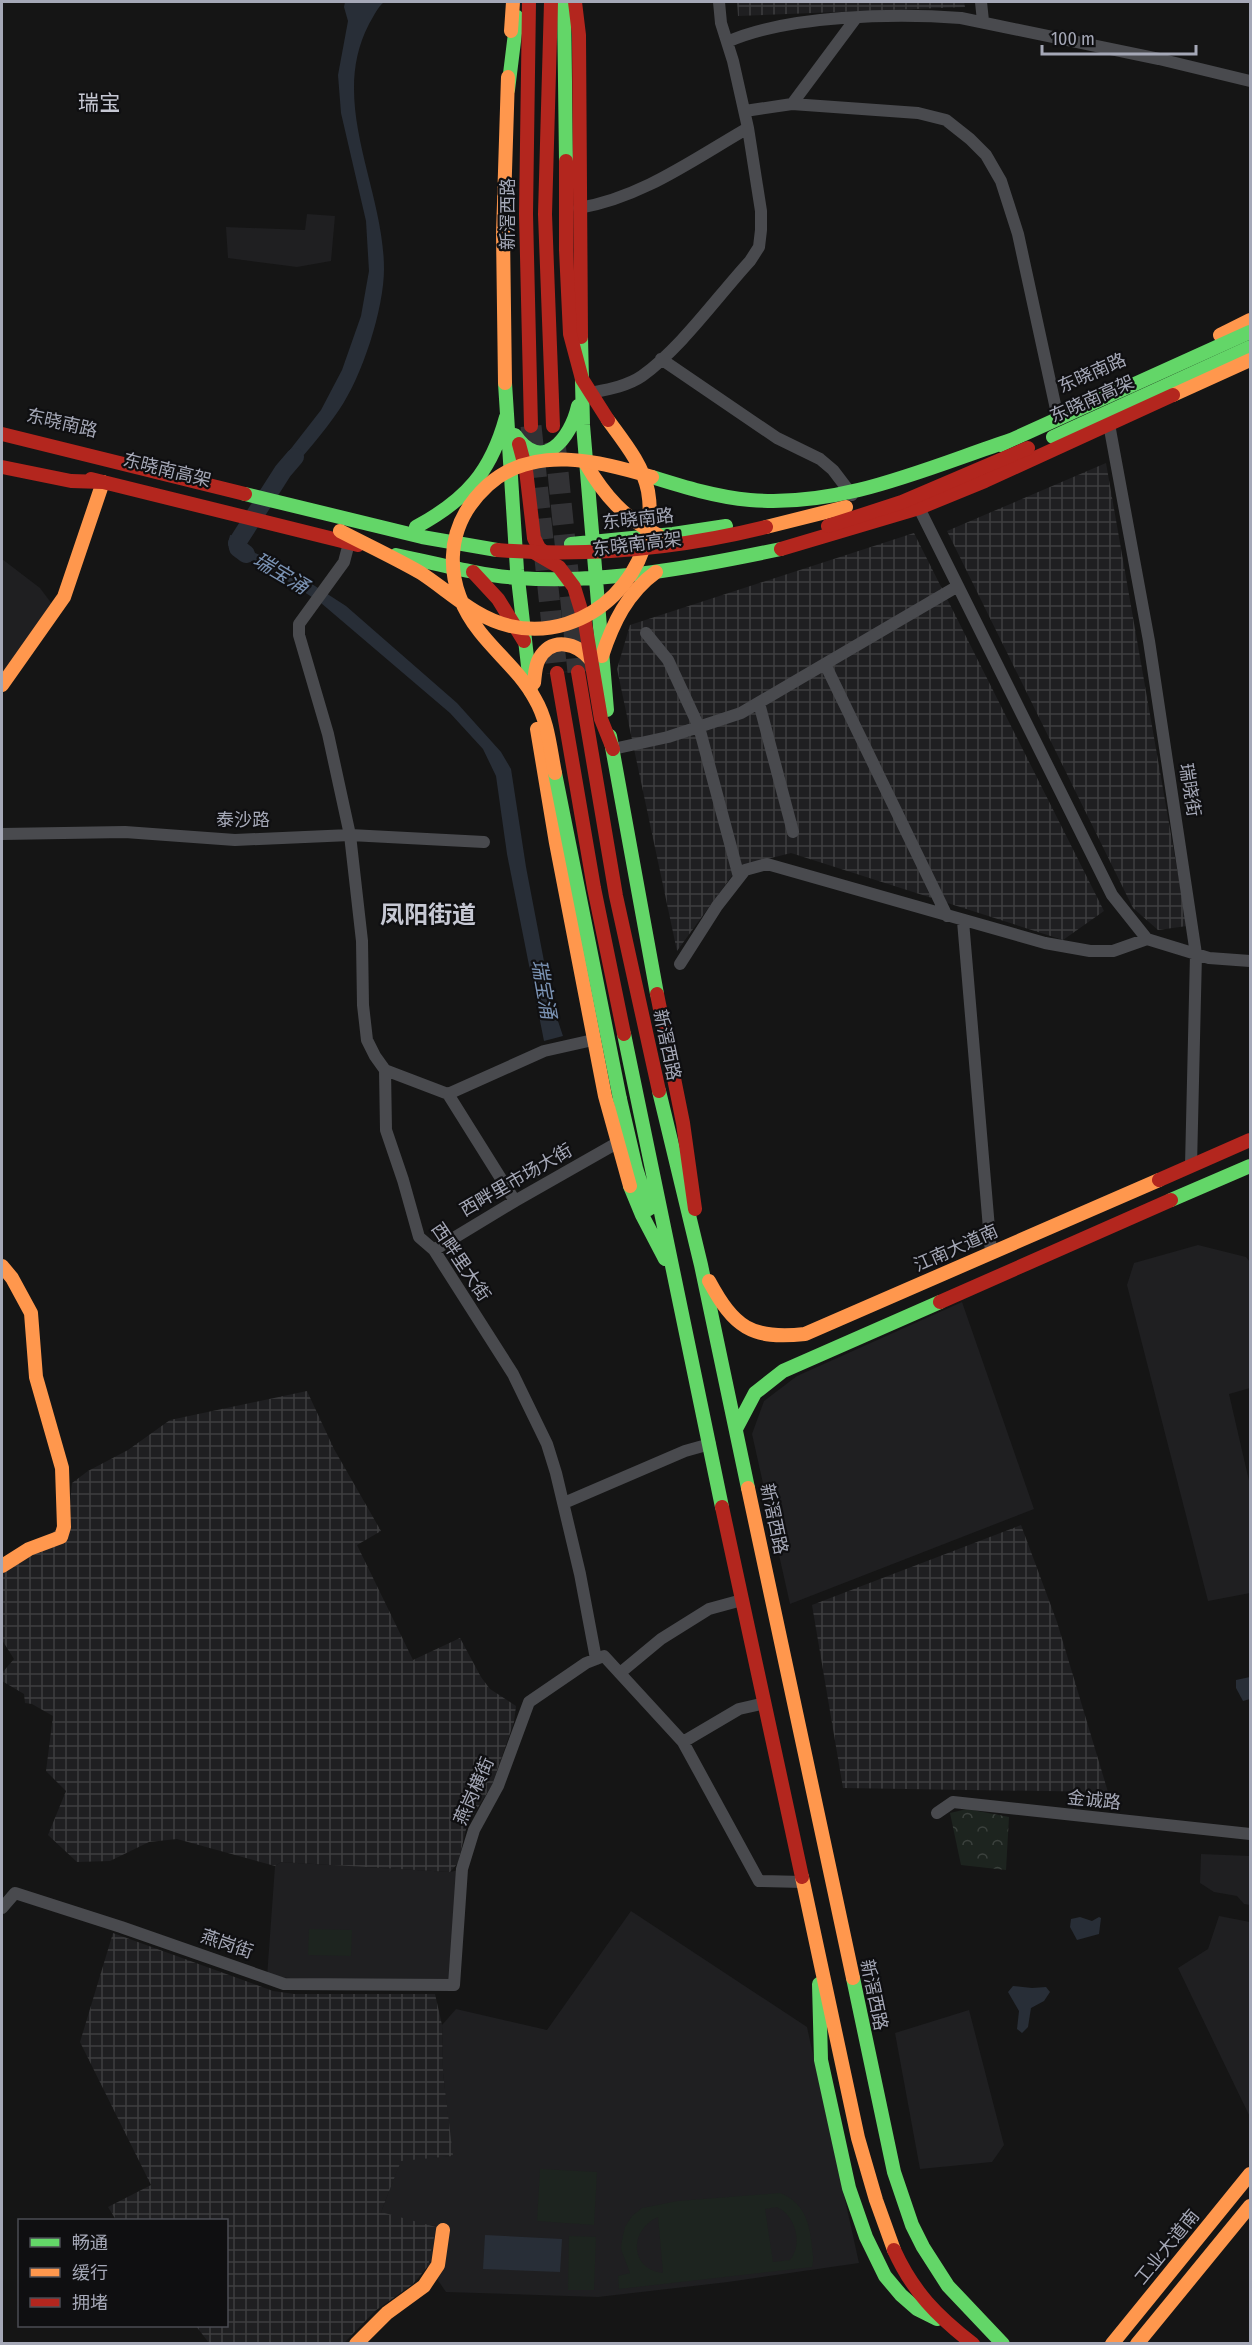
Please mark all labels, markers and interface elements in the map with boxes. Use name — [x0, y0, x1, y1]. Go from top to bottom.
scale bar — [1042, 18, 1196, 56]
text: 100 m — [1051, 28, 1095, 50]
district label: 瑞宝 — [78, 90, 120, 116]
street label: 新滘西路 — [497, 178, 519, 250]
street label: 东晓南路 — [1055, 348, 1129, 398]
street label: 东晓南高架 — [1046, 371, 1138, 427]
street label: 东晓南路 — [24, 404, 100, 442]
street label: 东晓南高架 — [121, 448, 213, 492]
street label: 东晓南路 — [601, 504, 675, 534]
street label: 东晓南高架 — [591, 528, 683, 560]
water label: 瑞宝涌 — [249, 547, 315, 600]
street label: 瑞晓街 — [1175, 762, 1205, 818]
street label: 泰沙路 — [216, 809, 270, 831]
district label: 凤阳街道 — [380, 901, 476, 929]
water label: 瑞宝涌 — [527, 957, 561, 1023]
street label: 新滘西路 — [649, 1007, 685, 1083]
street label: 西畔里市场大街 — [456, 1139, 576, 1221]
street label: 西畔里大街 — [427, 1219, 495, 1305]
street label: 江南大道南 — [910, 1220, 1002, 1276]
street label: 新滘西路 — [756, 1481, 792, 1557]
street label: 燕岗横街 — [449, 1754, 499, 1828]
street label: 金诚路 — [1066, 1786, 1122, 1814]
street label: 燕岗街 — [198, 1925, 256, 1963]
street label: 新滘西路 — [856, 1957, 892, 2033]
street label: 工业大道南 — [1130, 2205, 1204, 2289]
legend — [18, 2219, 228, 2327]
text: 畅通 — [72, 2232, 108, 2254]
text: 缓行 — [72, 2262, 108, 2284]
text: 拥堵 — [72, 2292, 108, 2314]

